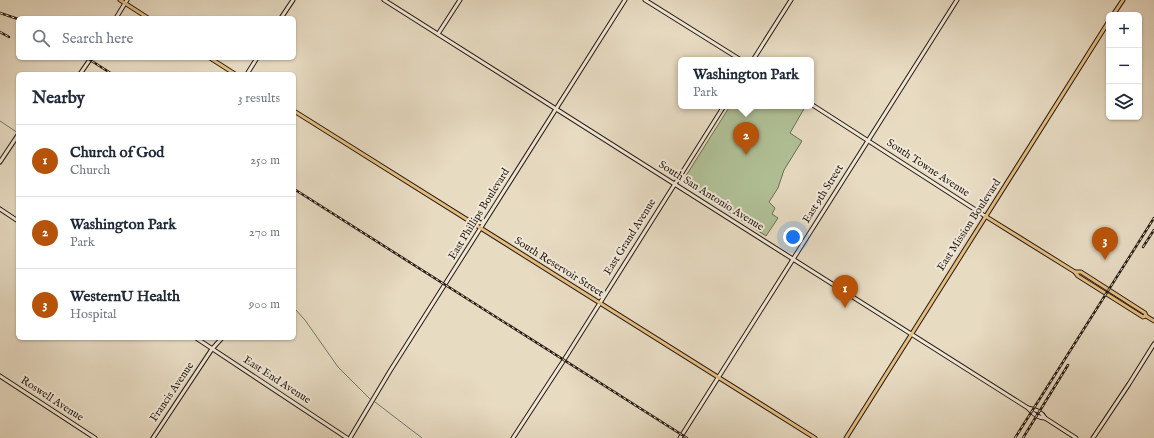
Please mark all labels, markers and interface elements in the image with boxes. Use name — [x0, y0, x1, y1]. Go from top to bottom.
map controls — [1106, 12, 1142, 120]
button: + — [1106, 12, 1142, 48]
search box — [16, 16, 296, 60]
icon: search — [30, 27, 52, 49]
text: Search here — [62, 29, 133, 48]
button: − — [1106, 48, 1142, 84]
popup — [678, 57, 814, 109]
text: Washington Park — [693, 65, 799, 84]
text: Park — [693, 84, 718, 101]
button: layers — [1106, 84, 1142, 120]
text: Nearby — [32, 88, 85, 109]
text: 3 results — [238, 90, 280, 107]
pin: 2 — [733, 122, 759, 155]
street label: South Towne Avenue — [884, 136, 972, 200]
text: Church of God — [70, 143, 164, 162]
text: 1 — [43, 152, 47, 169]
text: 250 m — [250, 152, 280, 169]
street label: South San Antonio Avenue — [656, 158, 766, 234]
text: Church — [70, 162, 110, 179]
street label: East 9th Street — [799, 162, 847, 226]
street label: East Phillips Boulevard — [445, 166, 513, 262]
street label: East Mission Boulevard — [934, 176, 1004, 274]
street label: East Grand Avenue — [601, 196, 659, 278]
text: Washington Park — [70, 215, 176, 234]
text: 2 — [42, 224, 48, 241]
text: 270 m — [249, 224, 280, 241]
your location — [783, 227, 803, 247]
pin: 3 — [1092, 227, 1118, 260]
text: Park — [70, 234, 95, 251]
street label: South Reservoir Street — [512, 234, 607, 300]
pin: 1 — [832, 275, 858, 308]
text: WesternU Health — [70, 287, 180, 306]
text: 3 — [43, 296, 47, 313]
text: 900 m — [249, 296, 280, 313]
text: Hospital — [70, 306, 117, 323]
street label: East End Avenue — [241, 353, 313, 407]
street label: Francis Avenue — [147, 359, 197, 425]
street label: Roswell Avenue — [18, 373, 86, 425]

